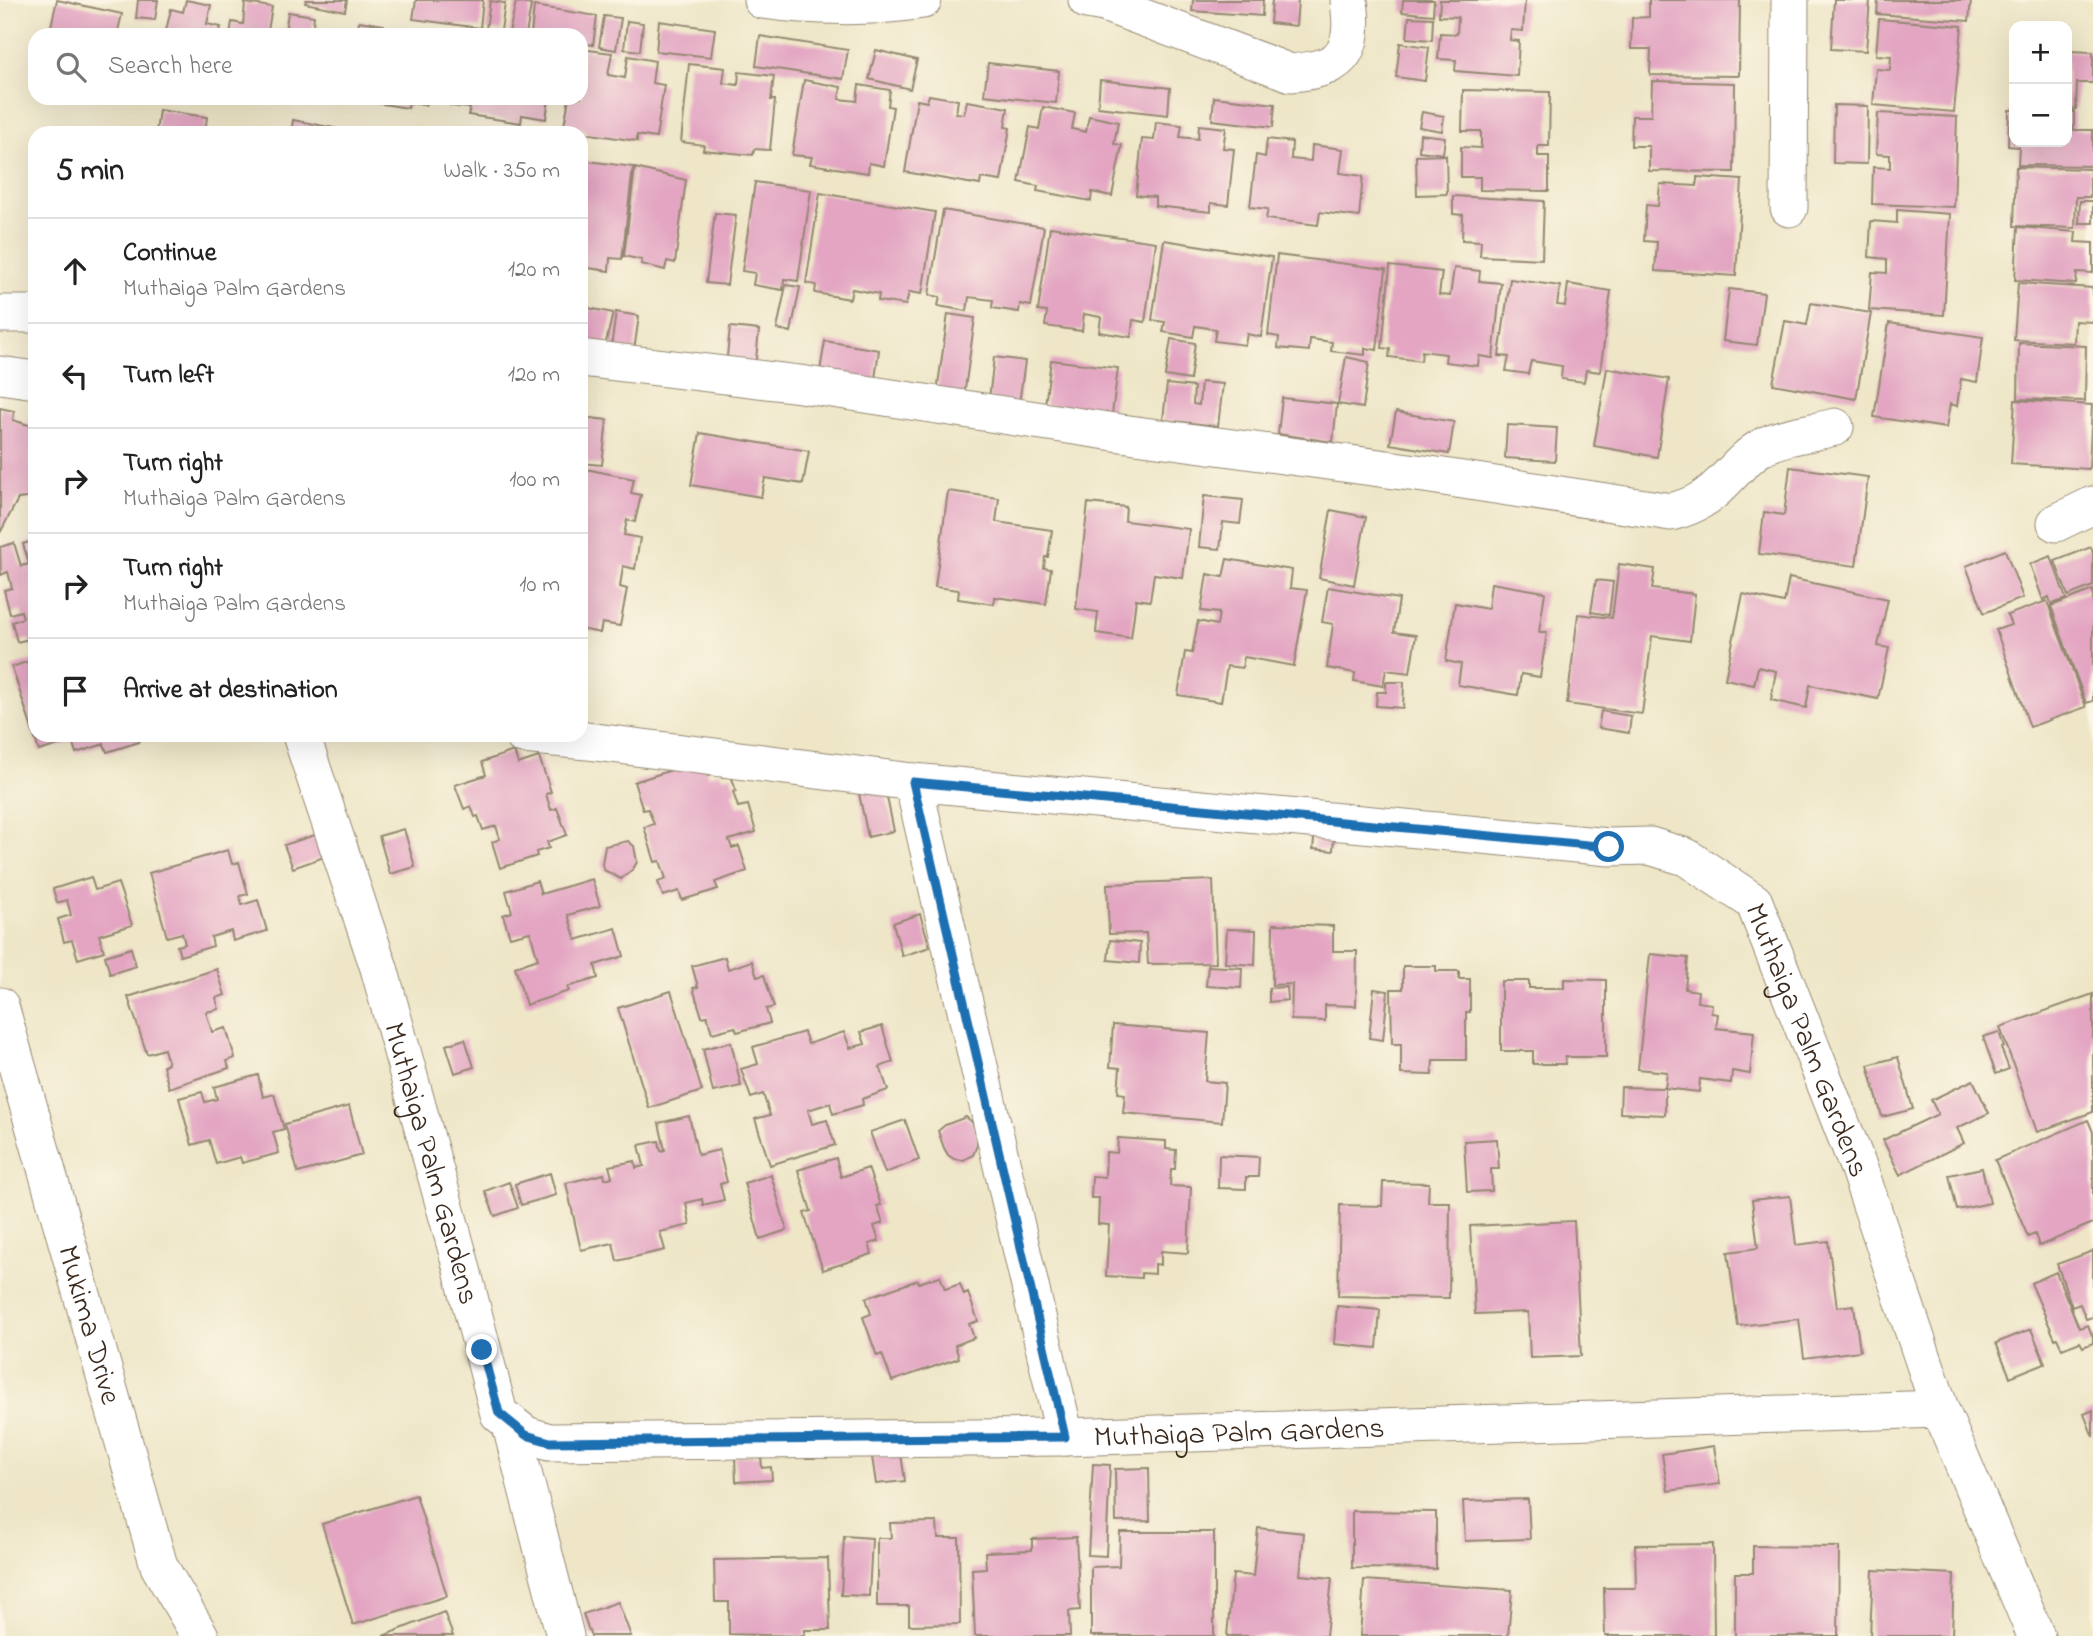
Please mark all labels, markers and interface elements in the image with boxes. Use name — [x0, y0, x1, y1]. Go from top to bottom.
map controls — [2009, 21, 2072, 147]
button: + — [2009, 21, 2072, 84]
search box — [28, 28, 588, 105]
icon: search — [52, 48, 90, 86]
text: Search here — [108, 48, 233, 86]
button: − — [2009, 84, 2072, 147]
text: 5 min — [56, 150, 124, 194]
text: Walk · 350 m — [443, 155, 560, 188]
text: Continue — [123, 235, 216, 273]
icon: ahead — [56, 252, 94, 290]
text: 120 m — [508, 254, 560, 287]
text: Muthaiga Palm Gardens — [123, 273, 346, 306]
icon: left — [56, 357, 94, 395]
text: Turn left — [123, 357, 214, 395]
text: 120 m — [508, 359, 560, 392]
text: Turn right — [123, 445, 223, 483]
icon: right — [56, 462, 94, 500]
text: 100 m — [509, 464, 560, 497]
text: Muthaiga Palm Gardens — [123, 483, 346, 516]
text: Turn right — [123, 550, 223, 588]
icon: right — [56, 567, 94, 605]
text: 10 m — [519, 569, 560, 602]
text: Muthaiga Palm Gardens — [123, 588, 346, 621]
icon: arrive — [56, 672, 94, 710]
text: Arrive at destination — [123, 672, 338, 710]
route start — [1593, 831, 1624, 862]
street label: Muthaiga Palm Gardens — [1732, 897, 1879, 1184]
street label: Muthaiga Palm Gardens — [370, 1018, 489, 1310]
street label: Mukima Drive — [44, 1241, 131, 1410]
route end — [466, 1334, 497, 1365]
street label: Muthaiga Palm Gardens — [1093, 1408, 1385, 1461]

